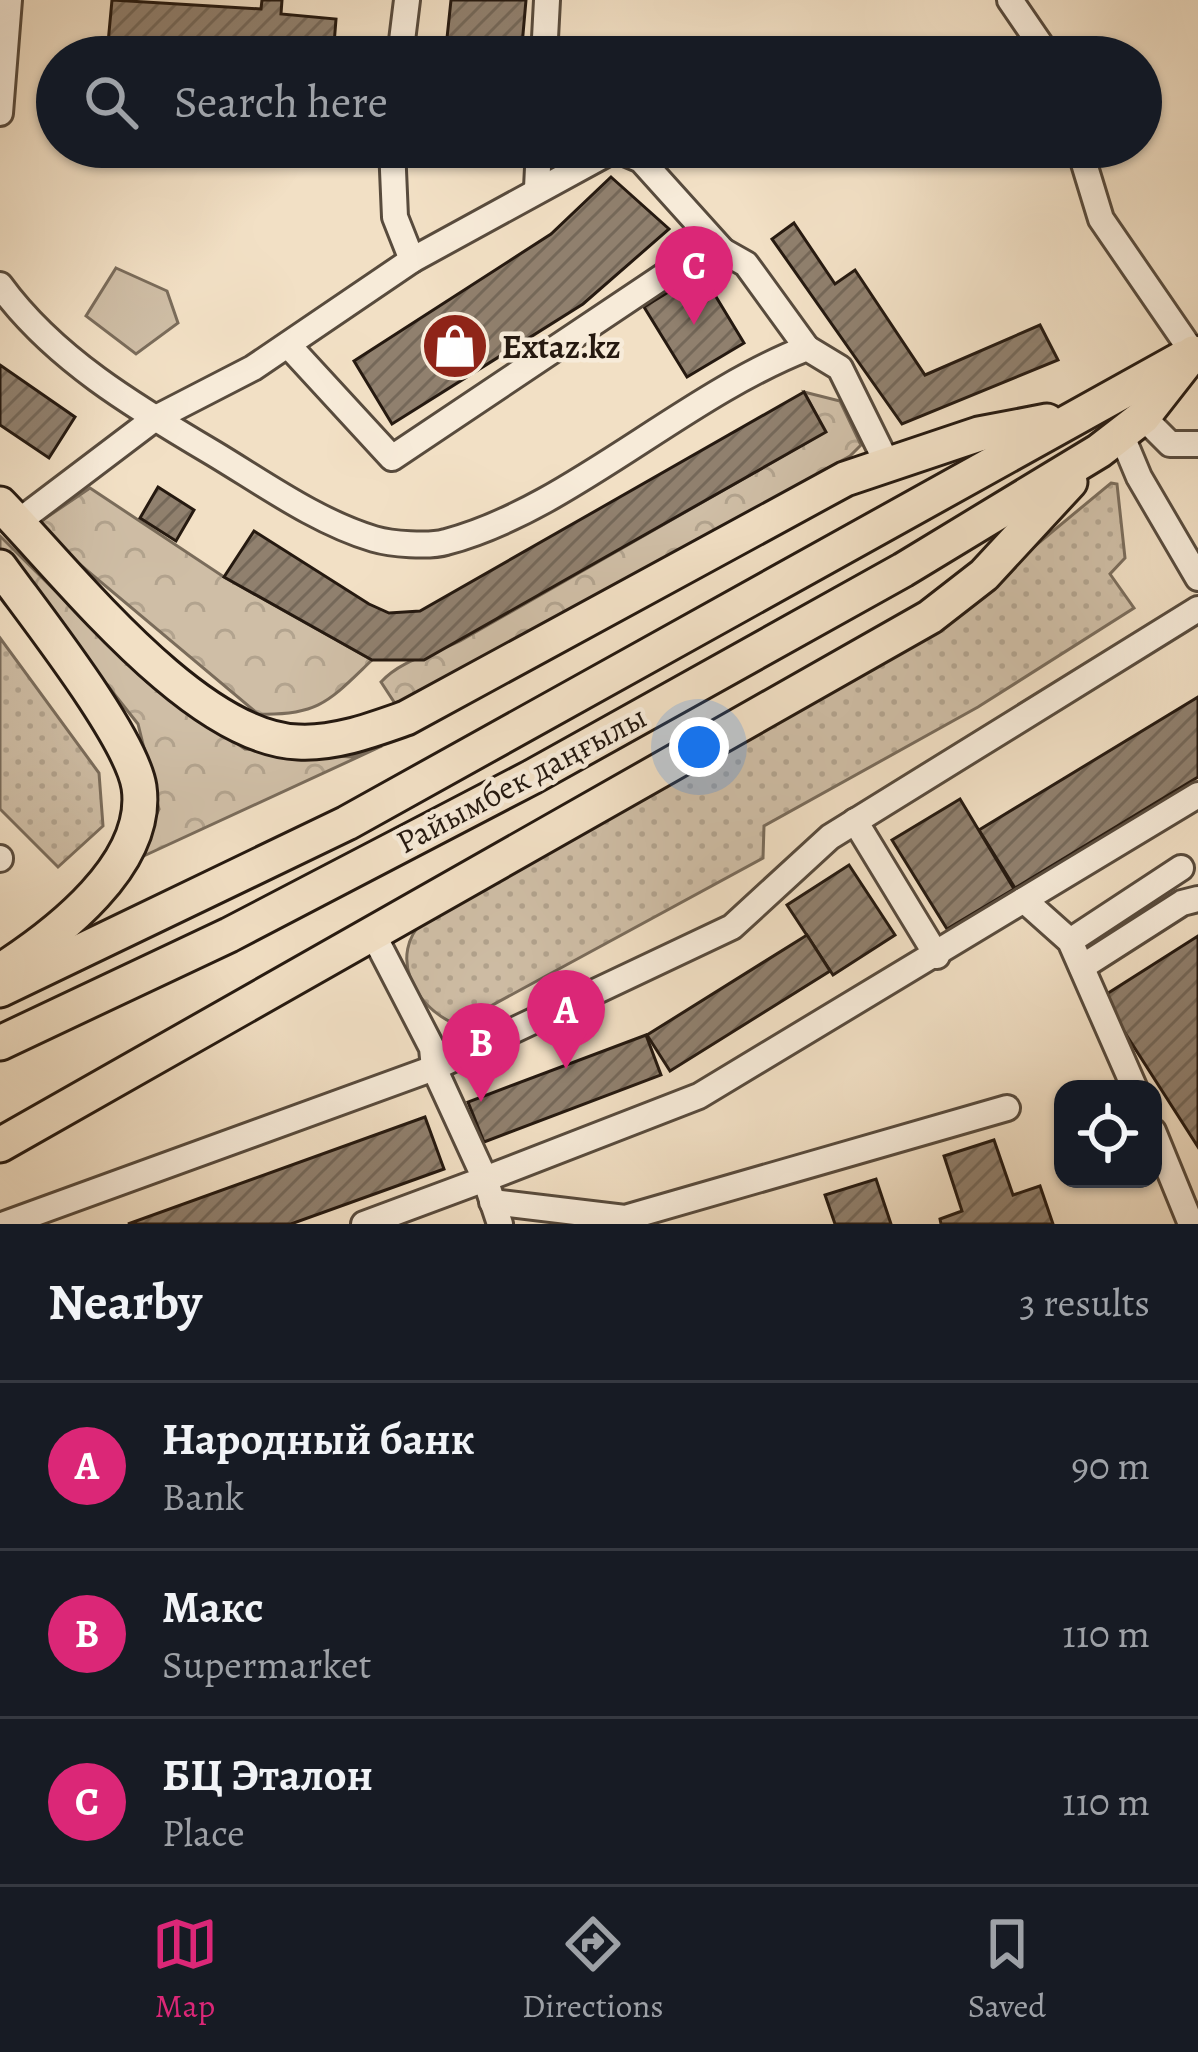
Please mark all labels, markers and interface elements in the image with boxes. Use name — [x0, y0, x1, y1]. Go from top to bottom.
search box — [36, 36, 1162, 168]
icon: search — [78, 69, 144, 135]
text: Search here — [174, 71, 388, 133]
pin: C — [655, 226, 733, 325]
shop icon: Extaz.kz — [420, 311, 490, 381]
place label: Extaz.kz — [502, 324, 621, 369]
street label: Райымбек даңғылы — [388, 694, 654, 864]
your location — [669, 717, 729, 777]
pin: A — [527, 970, 605, 1069]
pin: B — [442, 1003, 520, 1102]
map controls — [1054, 1080, 1162, 1188]
button: locate — [1054, 1080, 1162, 1188]
text: Nearby — [48, 1267, 202, 1337]
text: 3 results — [1019, 1276, 1150, 1329]
text: Народный банк — [162, 1408, 475, 1470]
text: A — [75, 1439, 99, 1492]
text: 90 m — [1071, 1439, 1150, 1492]
text: Bank — [162, 1470, 244, 1523]
text: Макс — [162, 1576, 264, 1638]
text: B — [75, 1607, 99, 1660]
text: 110 m — [1062, 1607, 1150, 1660]
text: Supermarket — [162, 1638, 371, 1691]
text: БЦ Эталон — [162, 1744, 373, 1806]
text: C — [75, 1775, 99, 1828]
text: 110 m — [1062, 1775, 1150, 1828]
text: Place — [162, 1806, 245, 1859]
tab: Map — [152, 1911, 218, 2028]
tab: Directions — [522, 1911, 664, 2028]
tab: Saved — [968, 1911, 1046, 2028]

